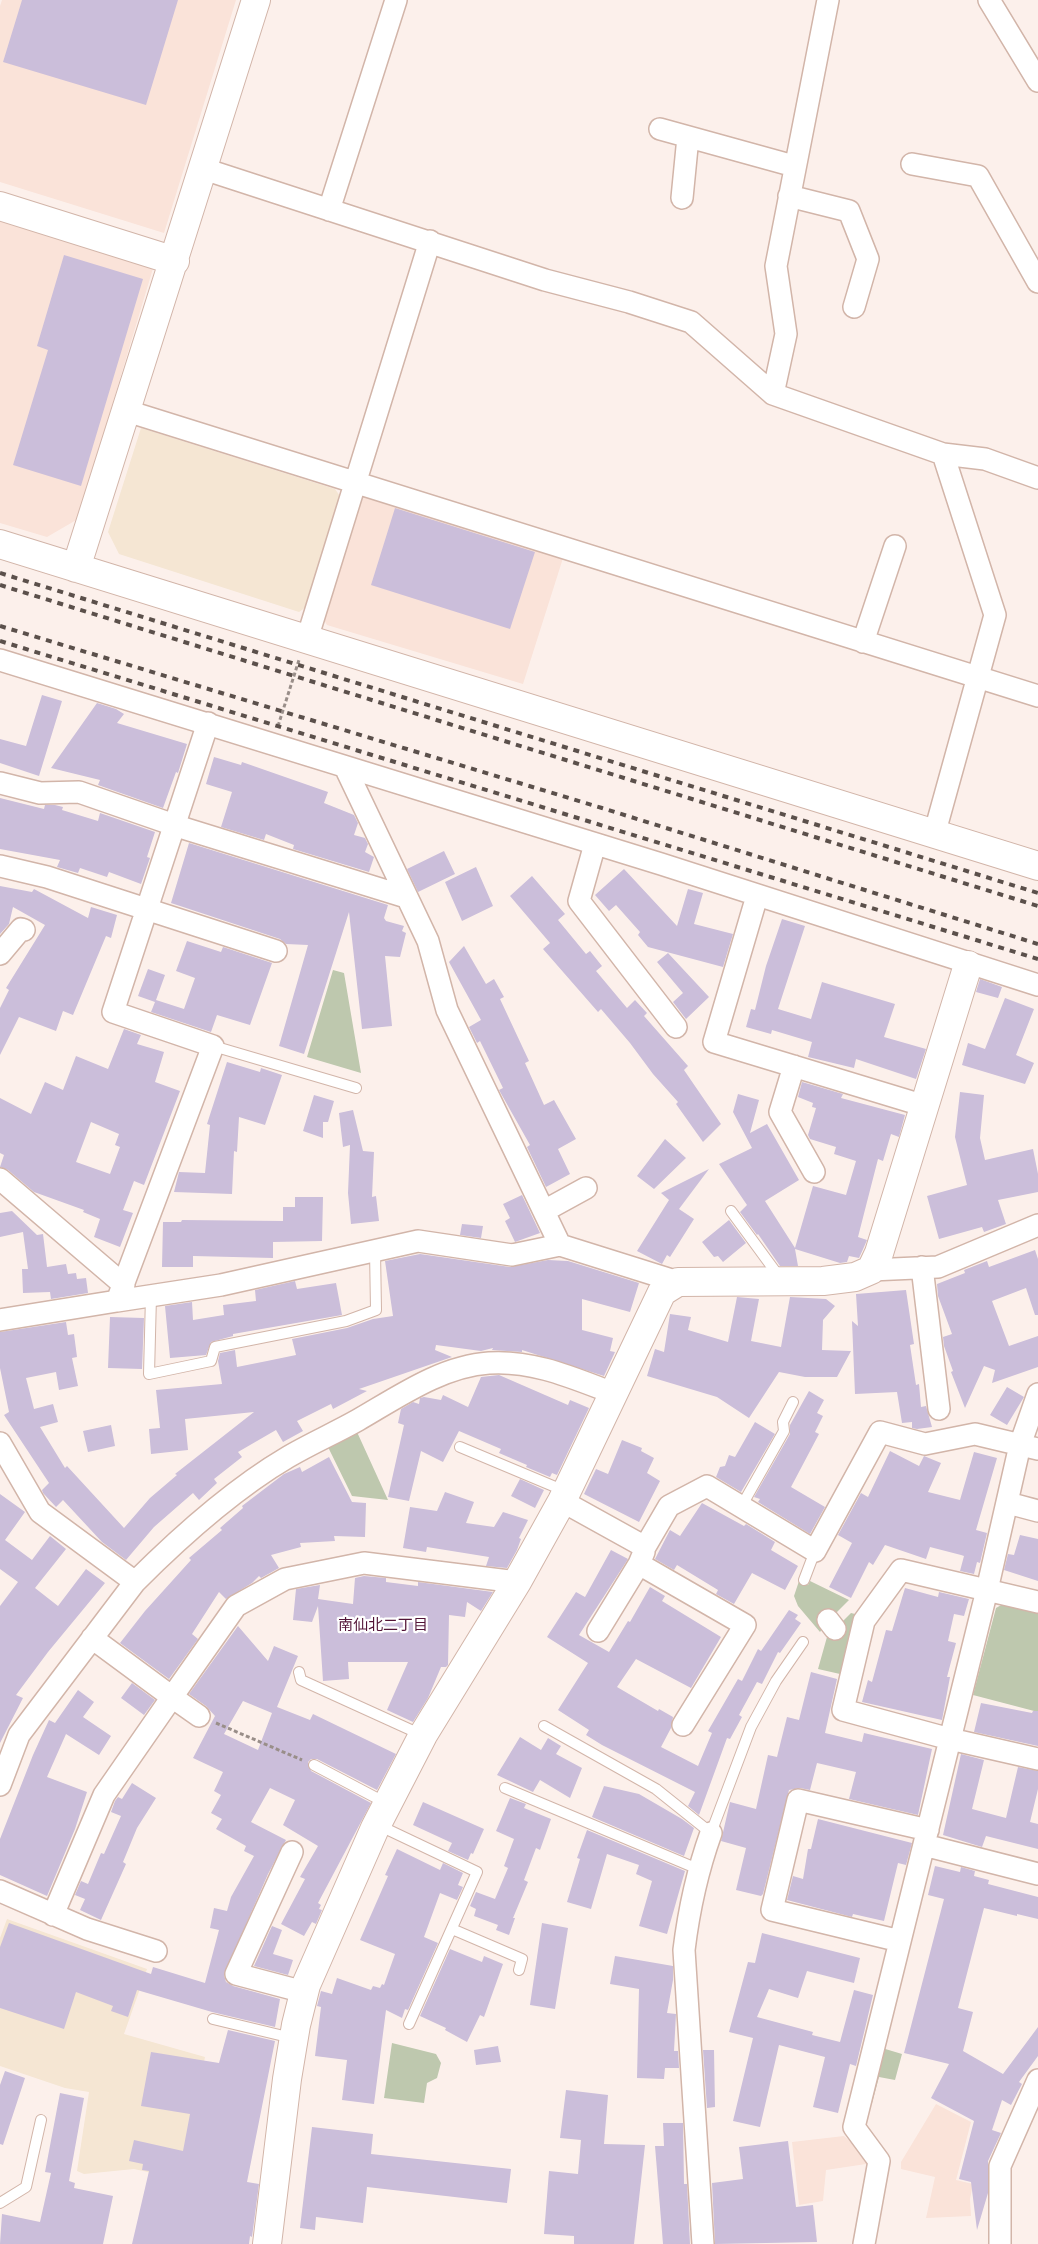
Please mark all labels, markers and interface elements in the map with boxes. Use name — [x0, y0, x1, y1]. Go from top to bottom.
district label: 南仙北二丁目 — [338, 1617, 428, 1635]

